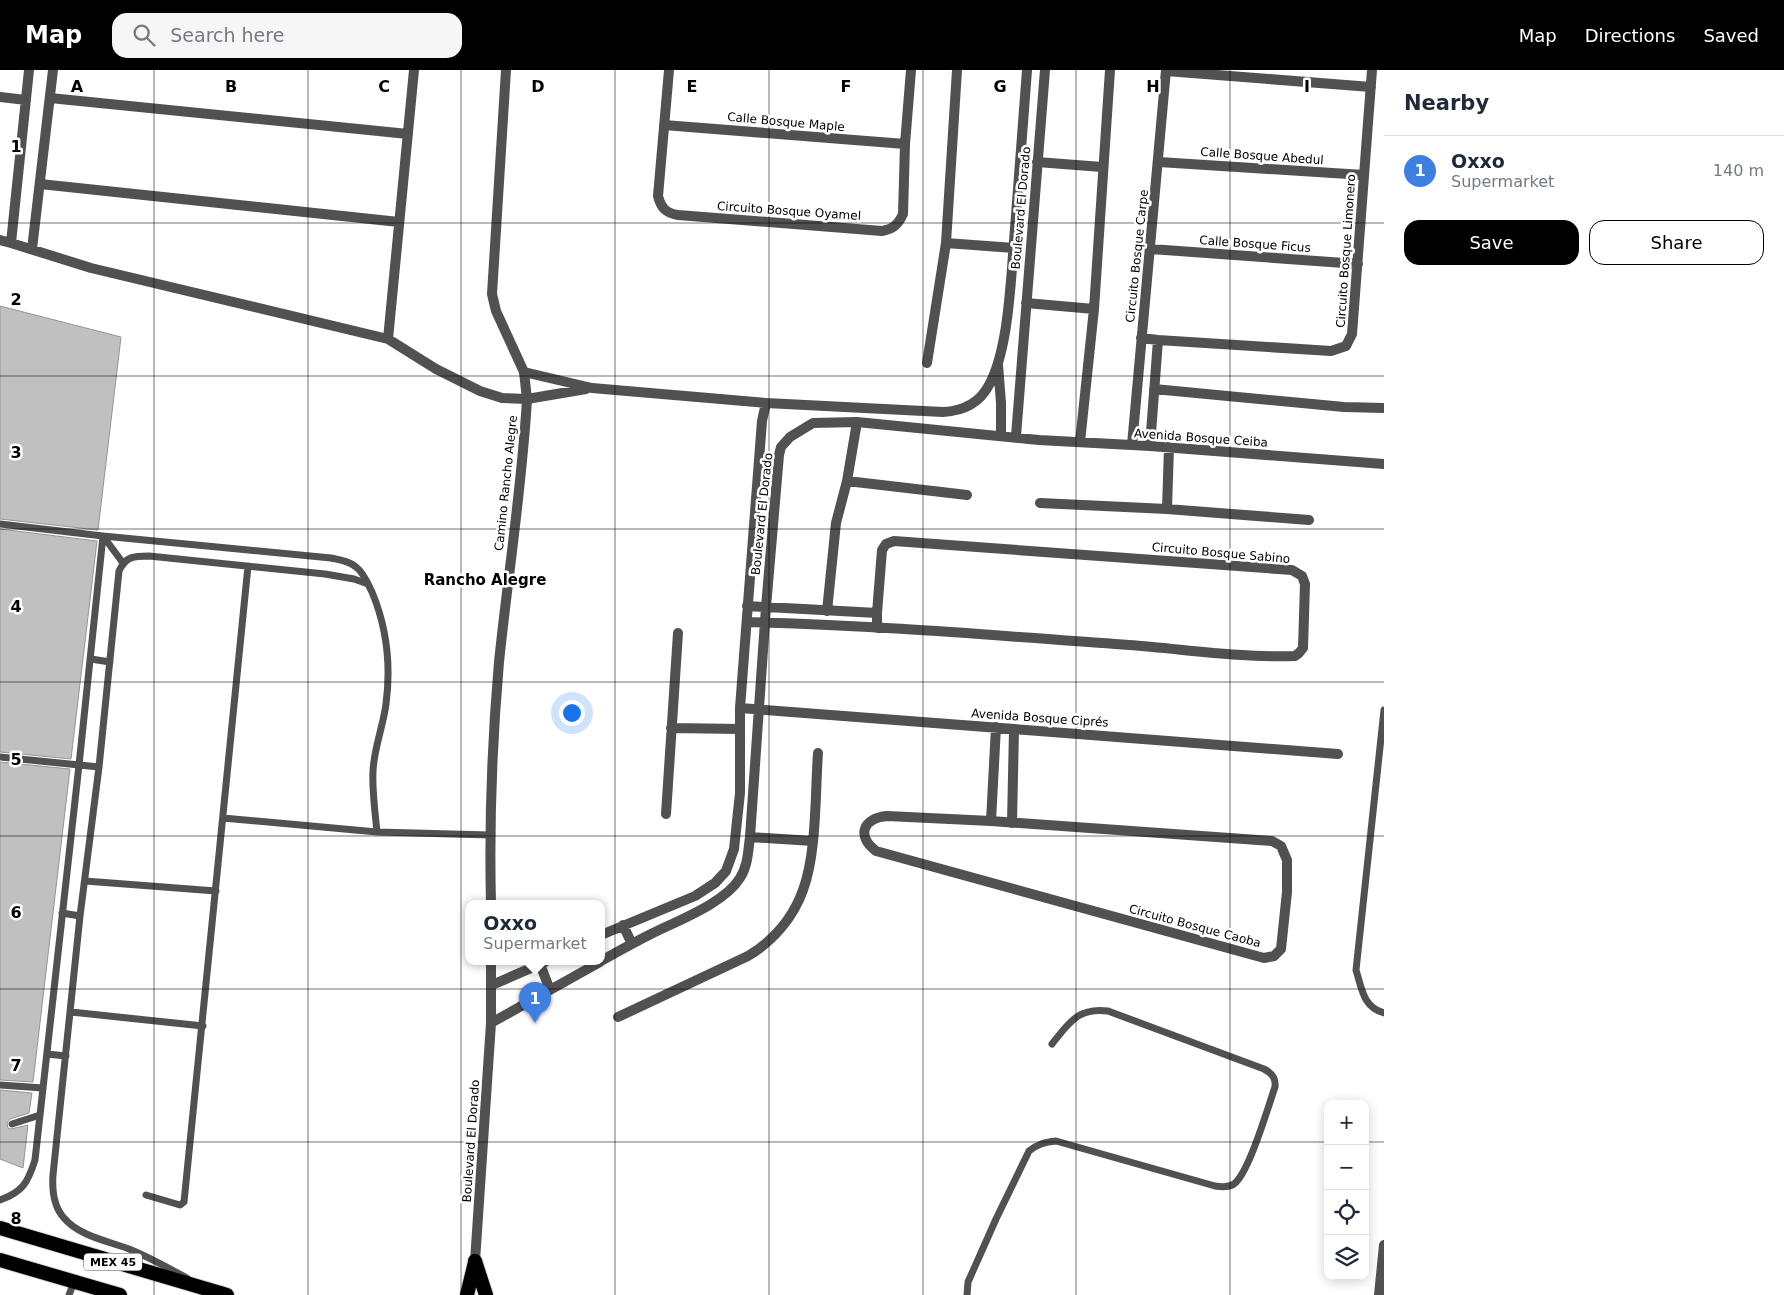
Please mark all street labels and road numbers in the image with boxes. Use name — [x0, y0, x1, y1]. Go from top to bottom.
street label: Calle Bosque Maple — [727, 110, 845, 134]
street label: Calle Bosque Abedul — [1200, 145, 1324, 167]
street label: Boulevard El Dorado — [1009, 146, 1033, 270]
street label: Circuito Bosque Limonero — [1334, 174, 1358, 328]
street label: Circuito Bosque Carpe — [1123, 189, 1151, 323]
street label: Circuito Bosque Oyamel — [717, 199, 861, 223]
street label: Calle Bosque Ficus — [1199, 233, 1311, 255]
street label: Camino Rancho Alegre — [492, 414, 520, 552]
street label: Avenida Bosque Ceiba — [1134, 426, 1268, 450]
street label: Boulevard El Dorado — [749, 452, 775, 576]
street label: Circuito Bosque Sabino — [1151, 540, 1291, 566]
street label: Avenida Bosque Ciprés — [971, 706, 1109, 730]
street label: Circuito Bosque Caoba — [1127, 902, 1263, 950]
street label: Boulevard El Dorado — [460, 1079, 482, 1203]
road number: MEX 45 — [84, 1254, 142, 1270]

